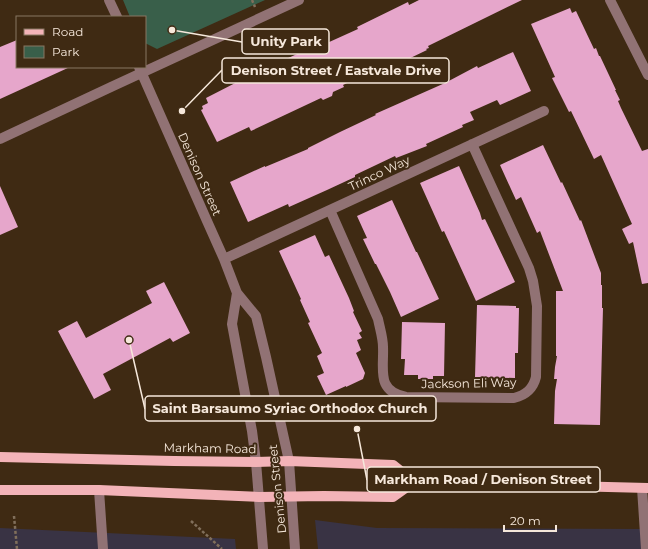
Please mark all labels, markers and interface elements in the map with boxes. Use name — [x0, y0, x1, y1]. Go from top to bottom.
legend — [16, 16, 146, 68]
text: Road — [52, 24, 83, 39]
callout: Unity Park — [242, 29, 329, 54]
text: Unity Park — [250, 33, 322, 49]
text: Park — [52, 44, 80, 59]
callout: Denison Street / Eastvale Drive — [222, 58, 449, 83]
text: Denison Street / Eastvale Drive — [231, 62, 441, 78]
street label: Denison Street — [175, 130, 225, 218]
street label: Trinco Way — [346, 152, 413, 194]
street label: Jackson Eli Way — [420, 375, 517, 391]
callout: Saint Barsaumo Syriac Orthodox Church — [145, 396, 436, 421]
text: Saint Barsaumo Syriac Orthodox Church — [153, 400, 427, 416]
street label: Markham Road — [163, 440, 257, 456]
street label: Denison Street — [265, 444, 289, 534]
callout: Markham Road / Denison Street — [367, 467, 600, 492]
text: Markham Road / Denison Street — [374, 471, 592, 487]
scale bar — [504, 507, 556, 533]
text: 20 m — [510, 513, 541, 528]

